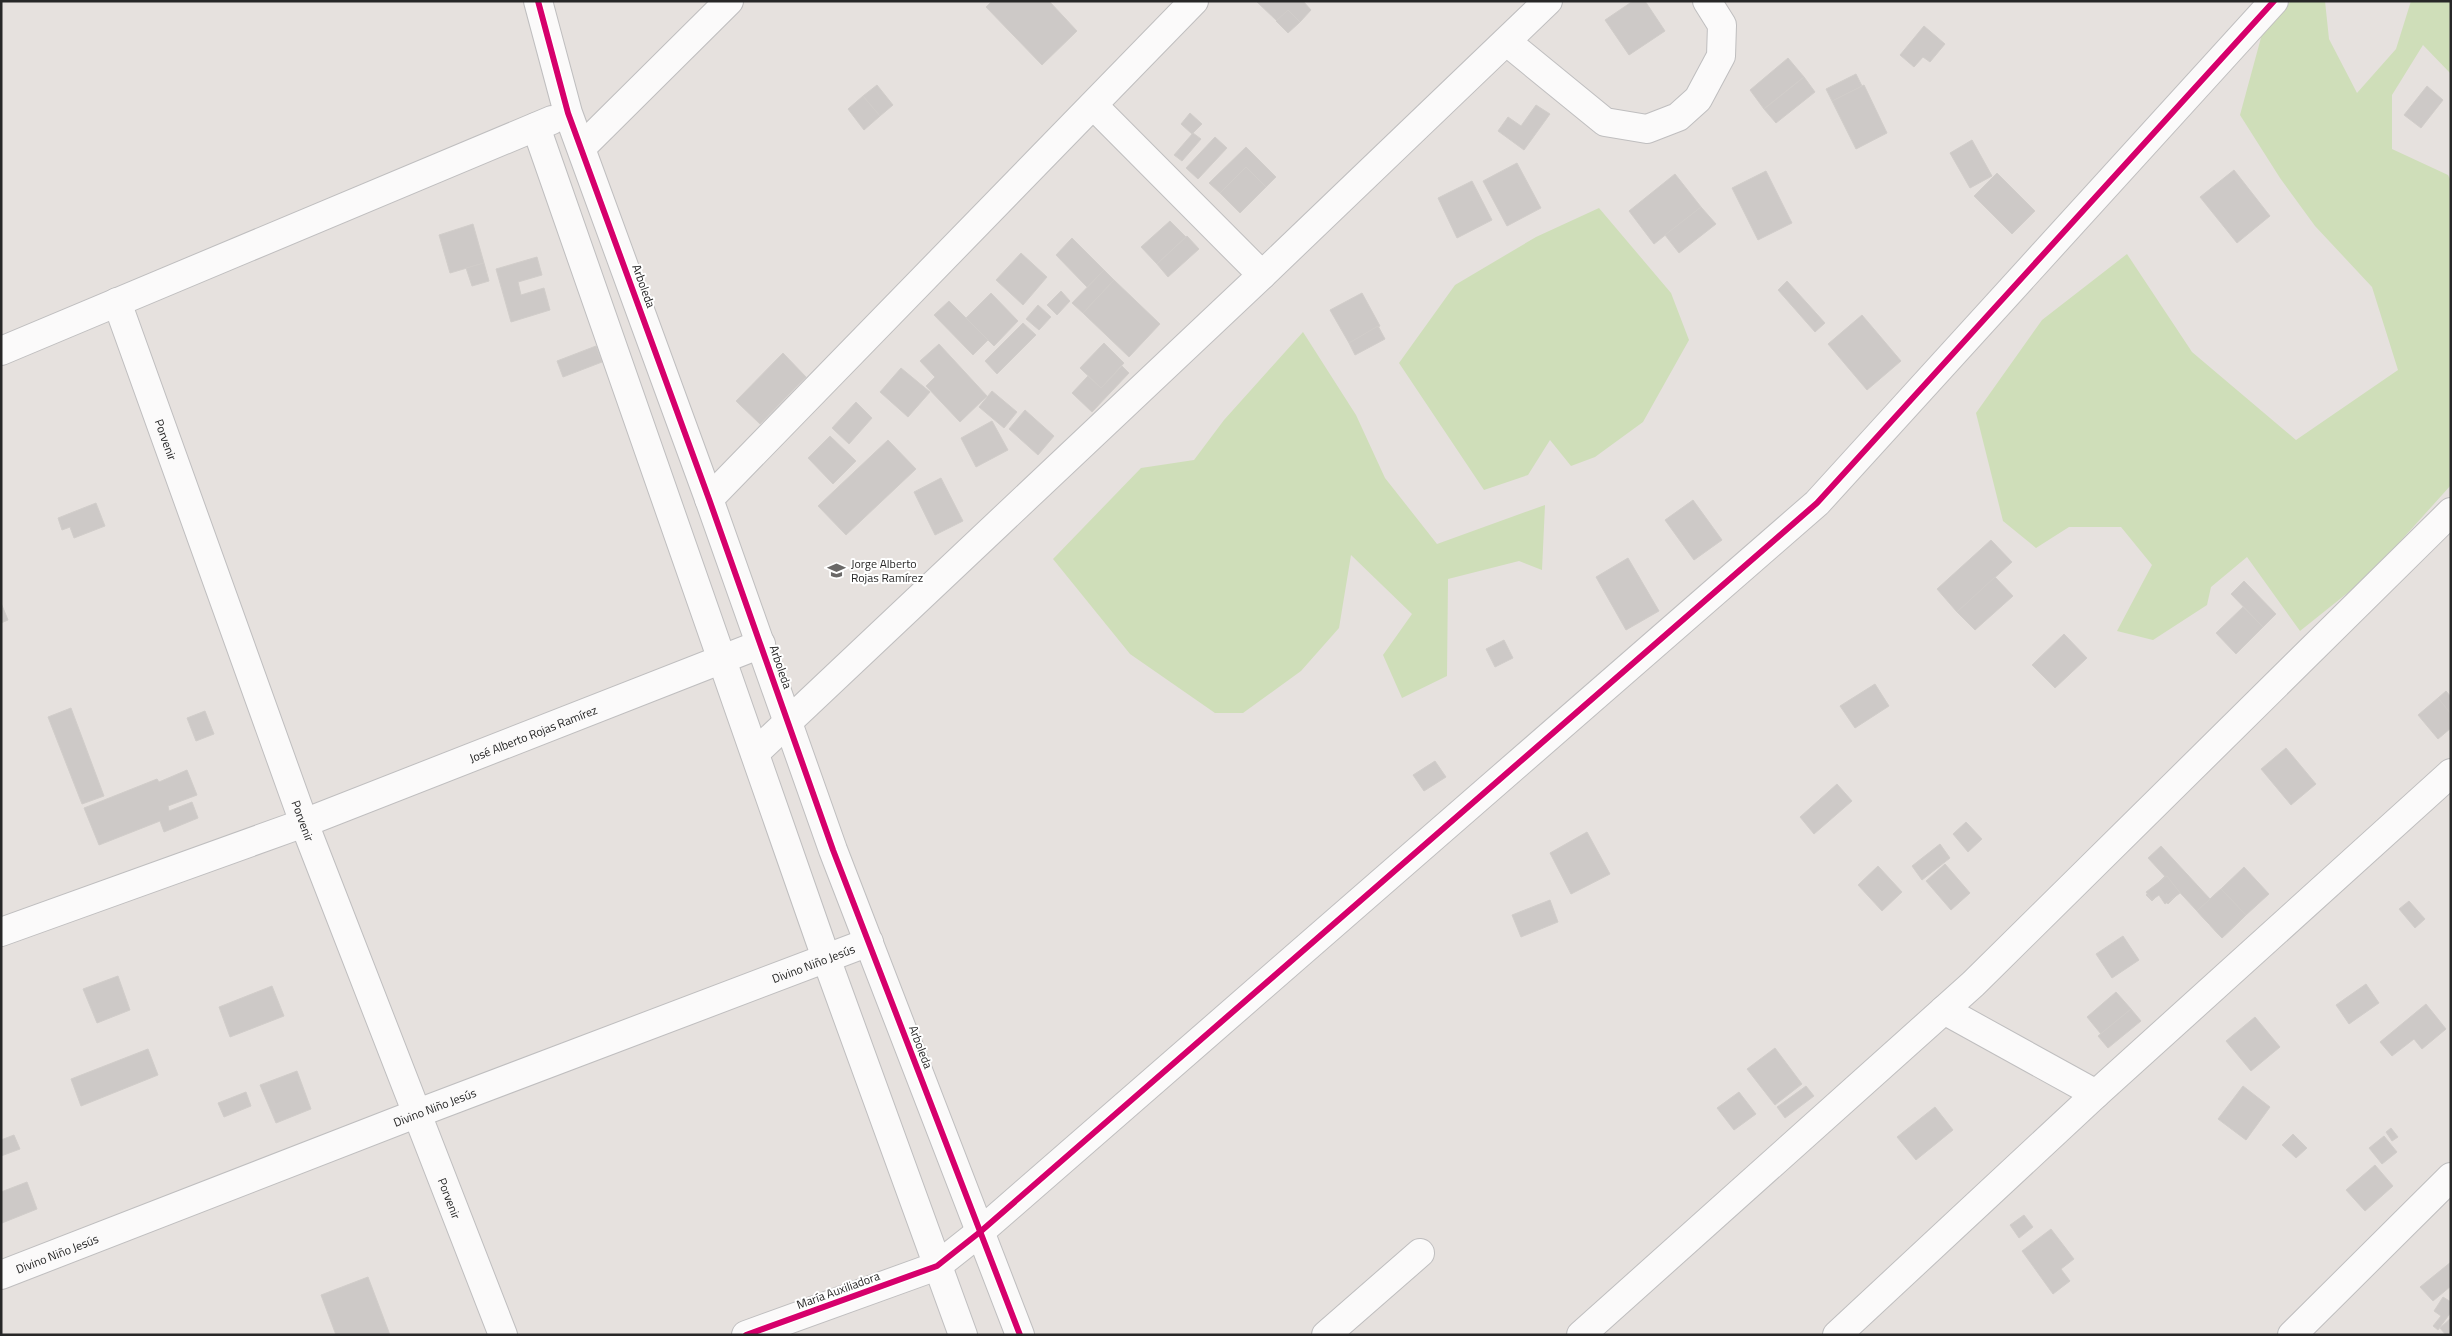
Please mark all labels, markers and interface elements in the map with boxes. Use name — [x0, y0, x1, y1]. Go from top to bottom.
street label: Arboleda — [627, 262, 661, 310]
street label: Porvenir — [150, 416, 182, 463]
place label: Jorge Alberto Rojas Ramírez — [851, 554, 923, 587]
school or university icon: Jorge Alberto Rojas Ramírez — [827, 560, 847, 580]
street label: Arboleda — [765, 643, 797, 691]
street label: José Alberto Rojas Ramírez — [466, 700, 600, 767]
street label: Porvenir — [287, 797, 320, 844]
street label: Divino Niño Jesús — [769, 939, 858, 988]
street label: Arboleda — [904, 1023, 938, 1071]
street label: Divino Niño Jesús — [390, 1082, 479, 1131]
street label: Porvenir — [433, 1175, 466, 1221]
street label: Divino Niño Jesús — [13, 1228, 102, 1278]
street label: María Auxiliadora — [794, 1266, 882, 1314]

